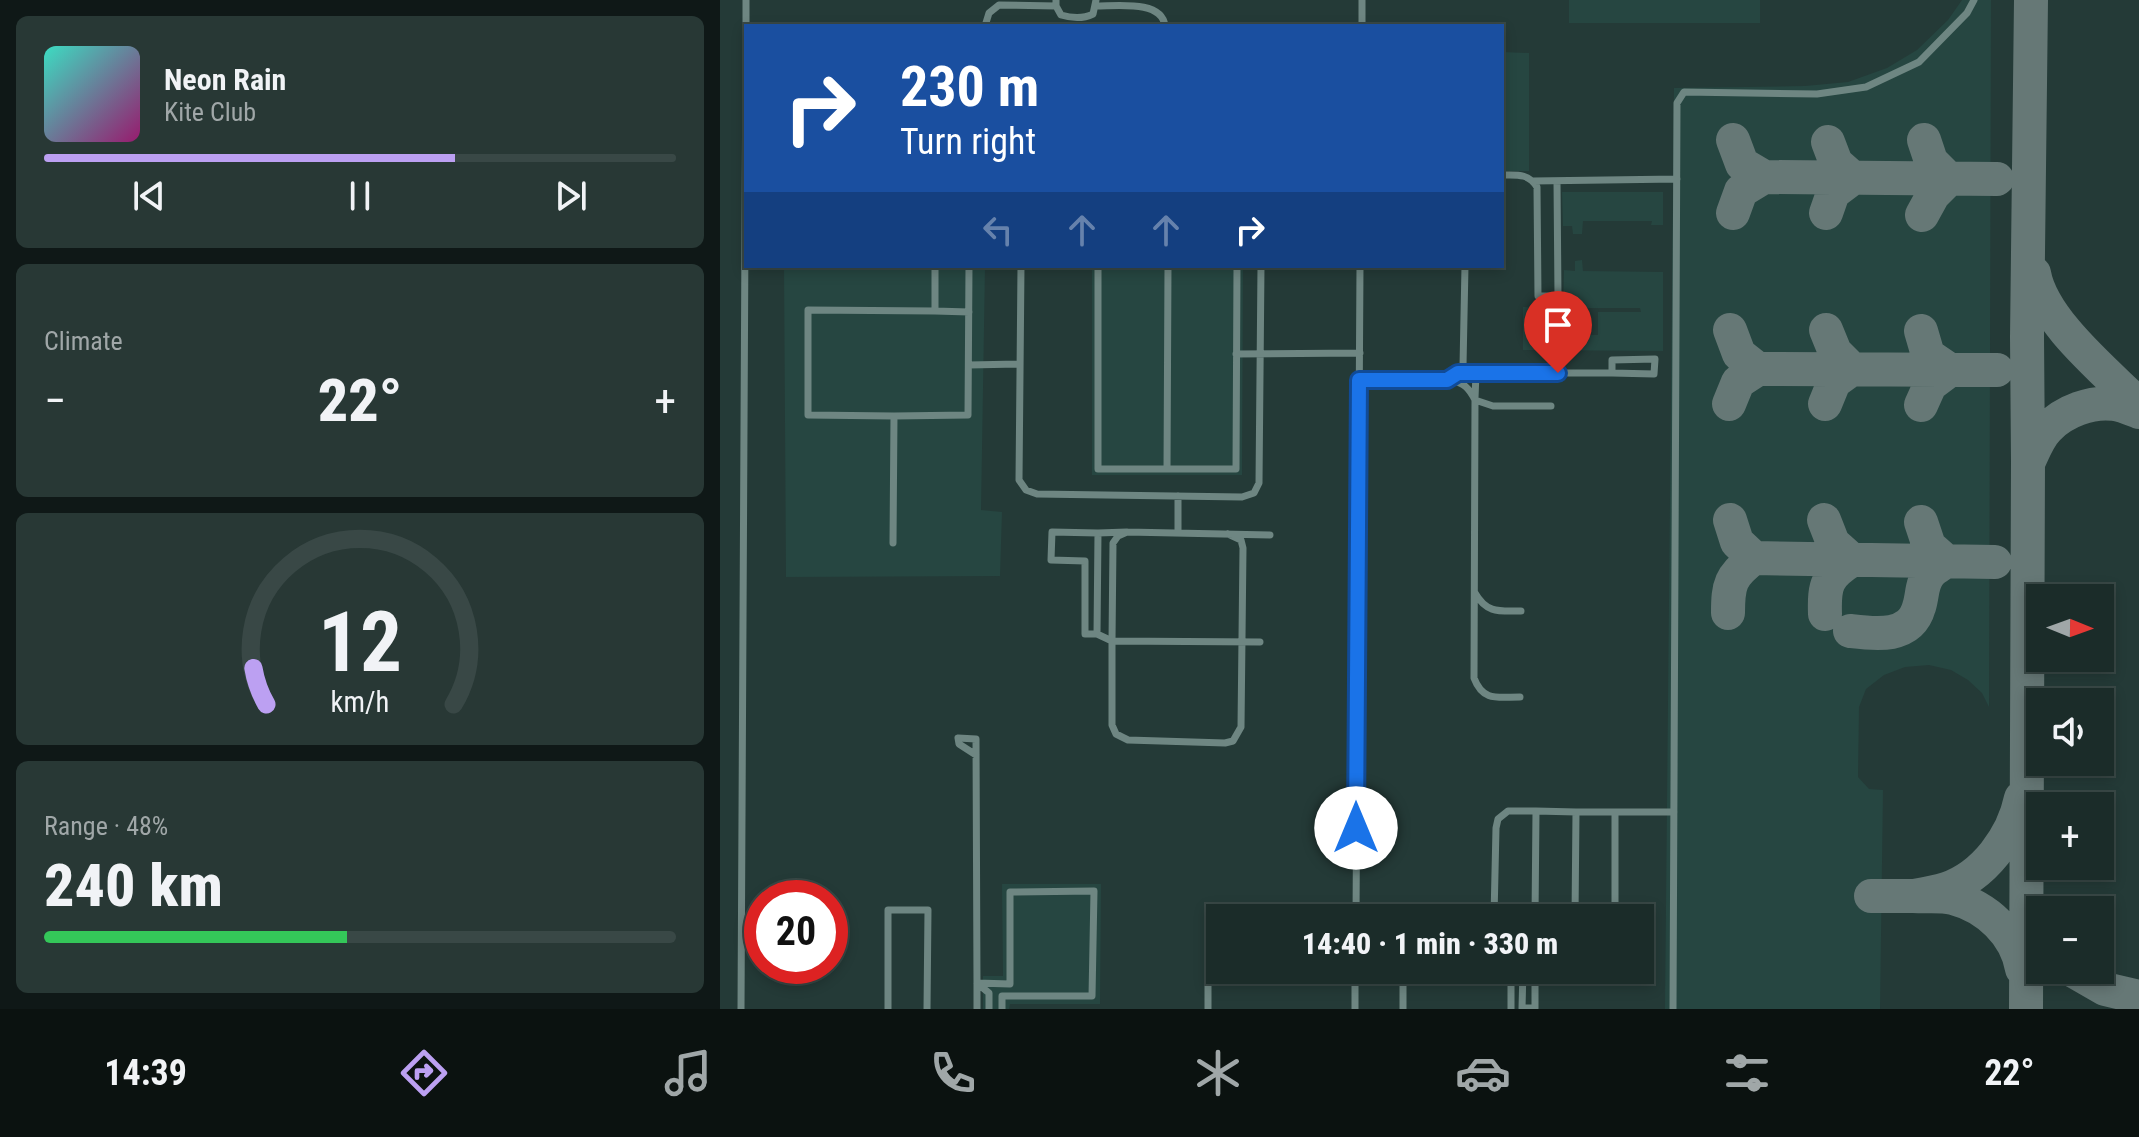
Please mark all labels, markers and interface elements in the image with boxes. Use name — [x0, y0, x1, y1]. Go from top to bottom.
text: 230 m — [900, 54, 1039, 120]
icon: right — [768, 56, 872, 160]
text: Neon Rain — [164, 62, 286, 97]
text: Kite Club — [164, 97, 256, 127]
text: Turn right — [900, 121, 1036, 163]
icon: previous — [127, 174, 171, 218]
icon: pause — [338, 174, 382, 218]
icon: next — [549, 174, 593, 218]
icon: left — [976, 208, 1020, 252]
icon: ahead — [1060, 208, 1104, 252]
icon: ahead — [1144, 208, 1188, 252]
icon: right — [1228, 208, 1272, 252]
pin — [1524, 291, 1592, 373]
icon: arrive — [1536, 303, 1580, 347]
text: Climate — [44, 326, 123, 356]
text: 22° — [318, 365, 402, 436]
text: − — [44, 375, 66, 427]
text: + — [654, 375, 676, 427]
north arrow — [2026, 584, 2114, 672]
map controls — [2026, 584, 2114, 984]
text: 12 — [318, 593, 402, 690]
text: km/h — [331, 685, 389, 719]
button: sound — [2026, 688, 2114, 776]
position arrow — [1314, 786, 1398, 870]
button: + — [2026, 792, 2114, 880]
text: Range · 48% — [44, 811, 168, 841]
text: 240 km — [44, 850, 223, 921]
speed limit sign: 20 — [744, 880, 848, 984]
button: − — [2026, 896, 2114, 984]
text: 14:40 · 1 min · 330 m — [1302, 926, 1558, 961]
icon: directions — [396, 1045, 452, 1101]
icon: music — [660, 1045, 716, 1101]
icon: phone — [925, 1045, 981, 1101]
icon: climate — [1190, 1045, 1246, 1101]
icon: car — [1455, 1045, 1511, 1101]
icon: filters — [1719, 1045, 1775, 1101]
text: 14:39 — [104, 1052, 187, 1094]
text: 22° — [1984, 1052, 2035, 1094]

